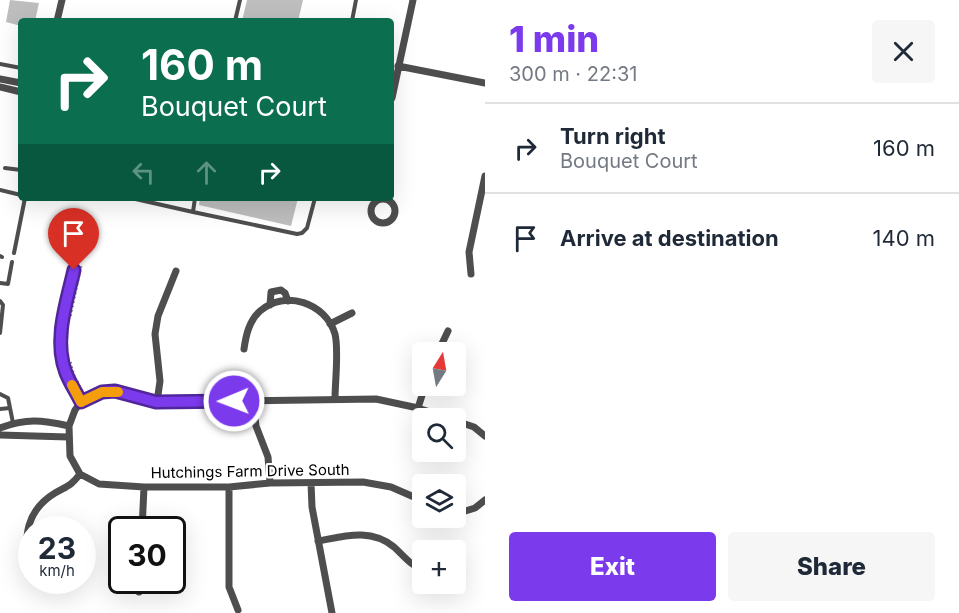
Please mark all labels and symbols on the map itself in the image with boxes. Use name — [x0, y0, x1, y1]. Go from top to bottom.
pin — [48, 208, 99, 270]
north arrow — [412, 342, 466, 396]
position arrow — [202, 369, 266, 433]
street label: Hutchings Farm Drive South — [150, 460, 350, 482]
speed limit sign: 30 — [108, 516, 186, 594]

